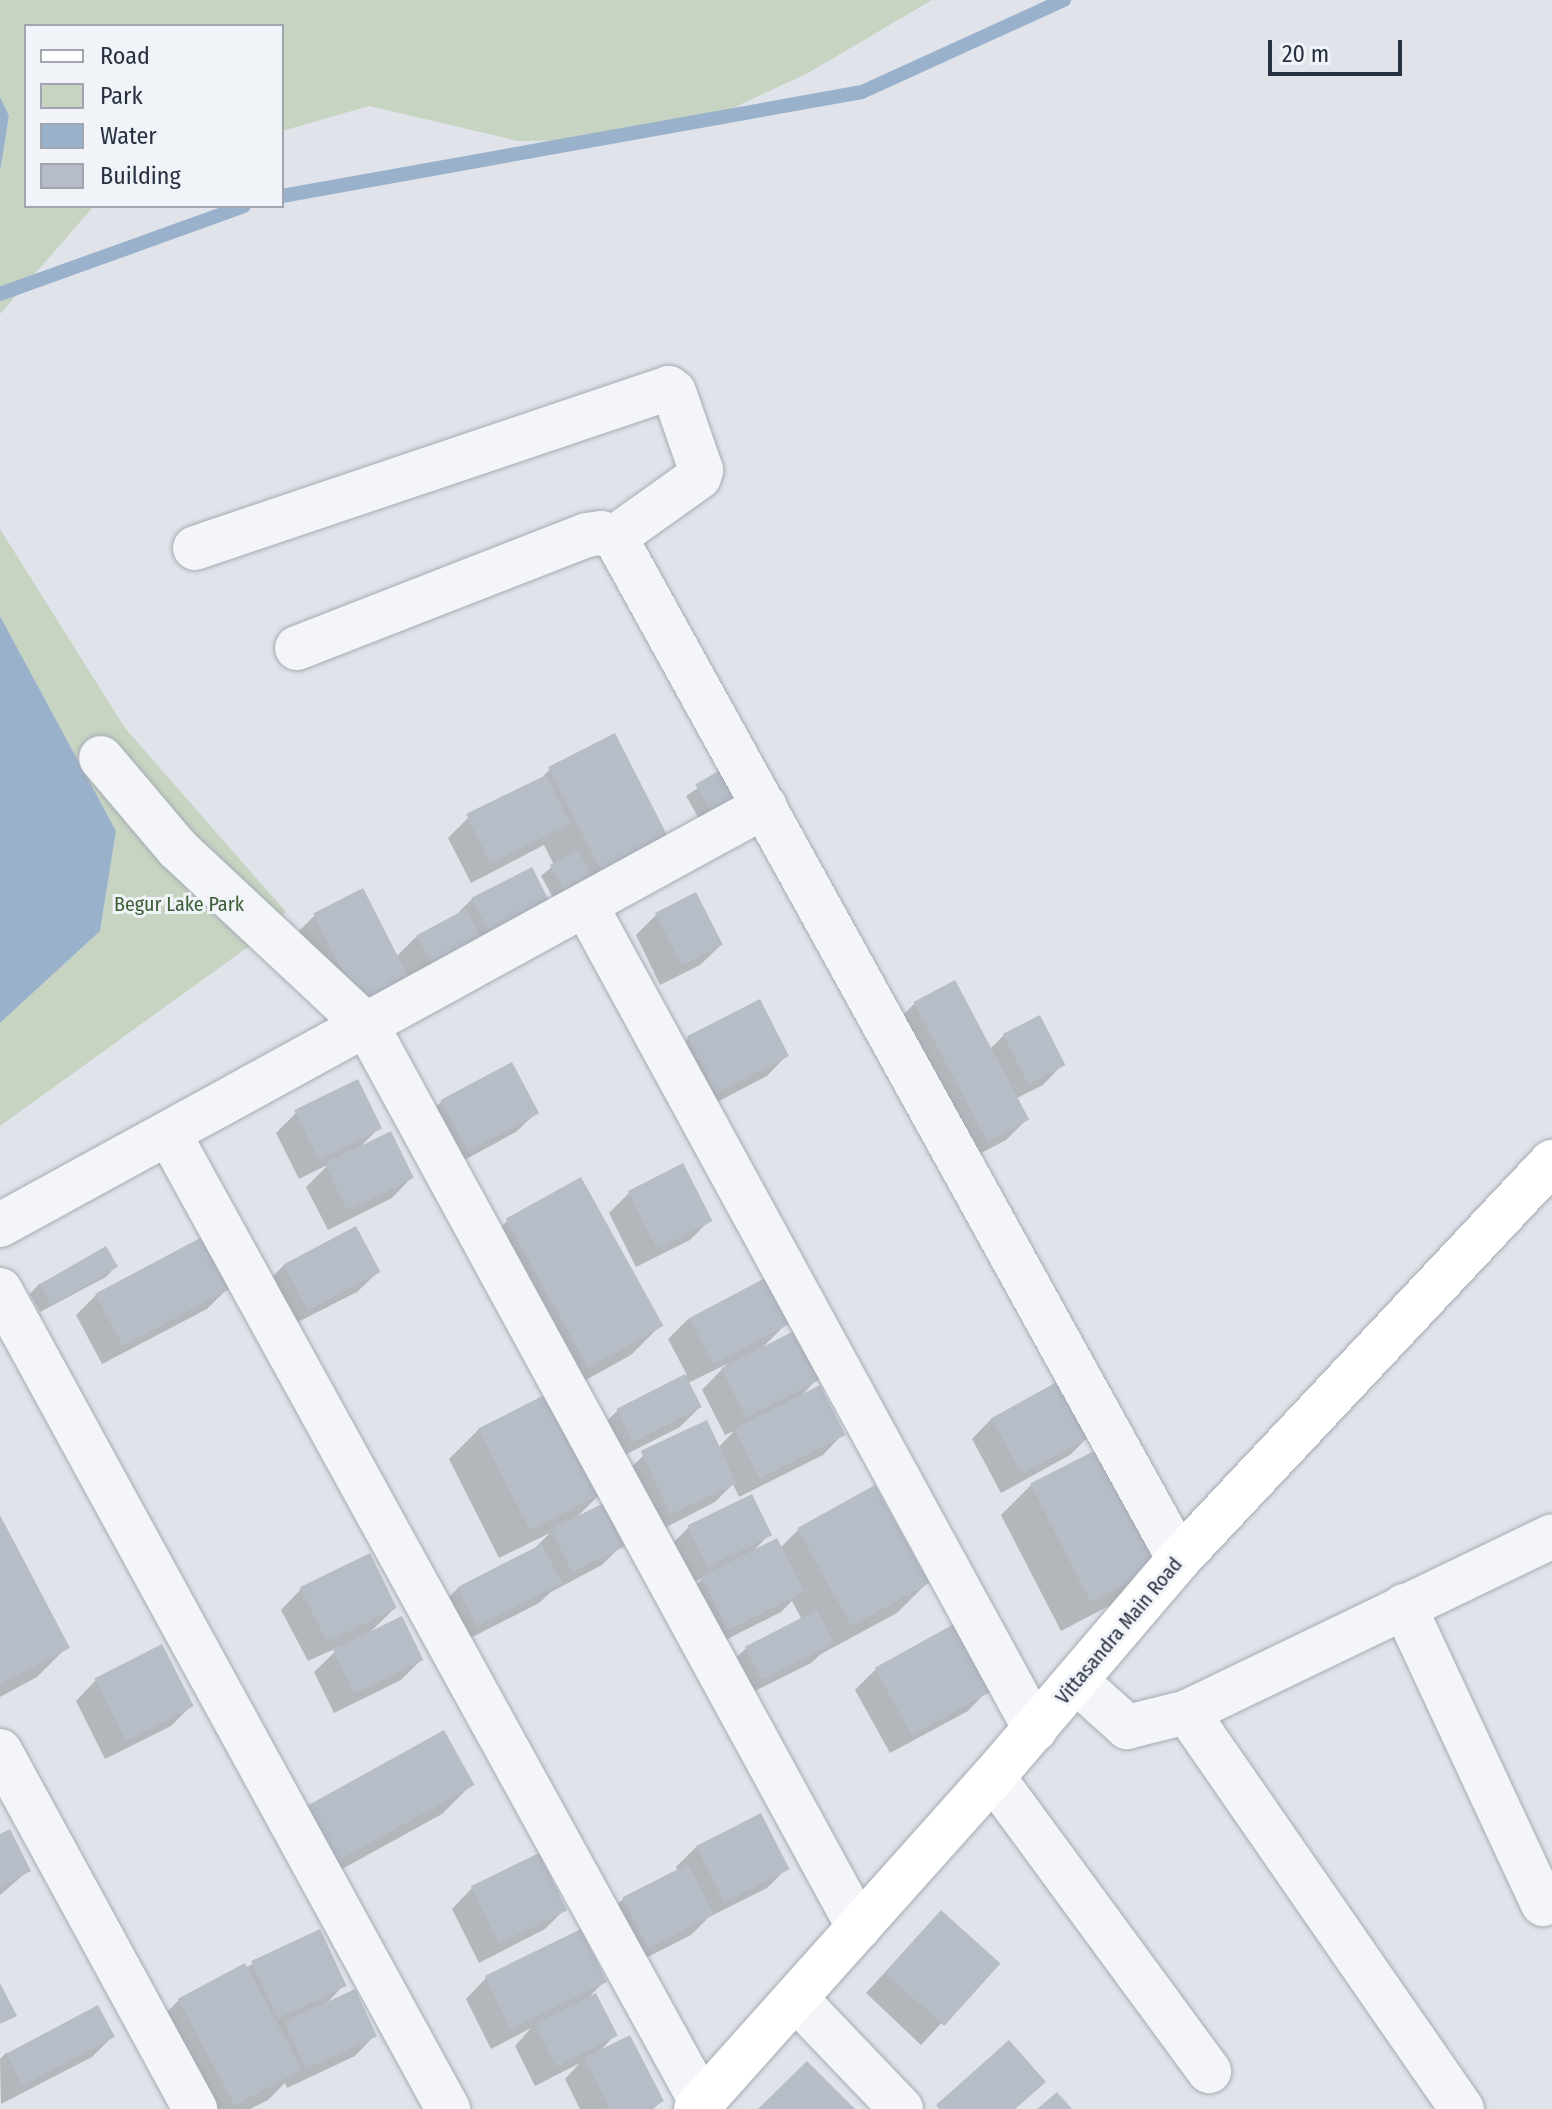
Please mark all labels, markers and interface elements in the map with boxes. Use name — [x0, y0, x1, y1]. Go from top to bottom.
legend — [24, 24, 284, 208]
scale bar — [1272, 24, 1406, 74]
text: 20 m — [1282, 40, 1329, 68]
text: Road — [100, 42, 150, 70]
text: Park — [100, 82, 143, 110]
text: Water — [100, 122, 157, 150]
text: Building — [100, 162, 181, 190]
park label: Begur Lake Park — [114, 892, 244, 916]
street label: Vittasandra Main Road — [1051, 1553, 1187, 1709]

